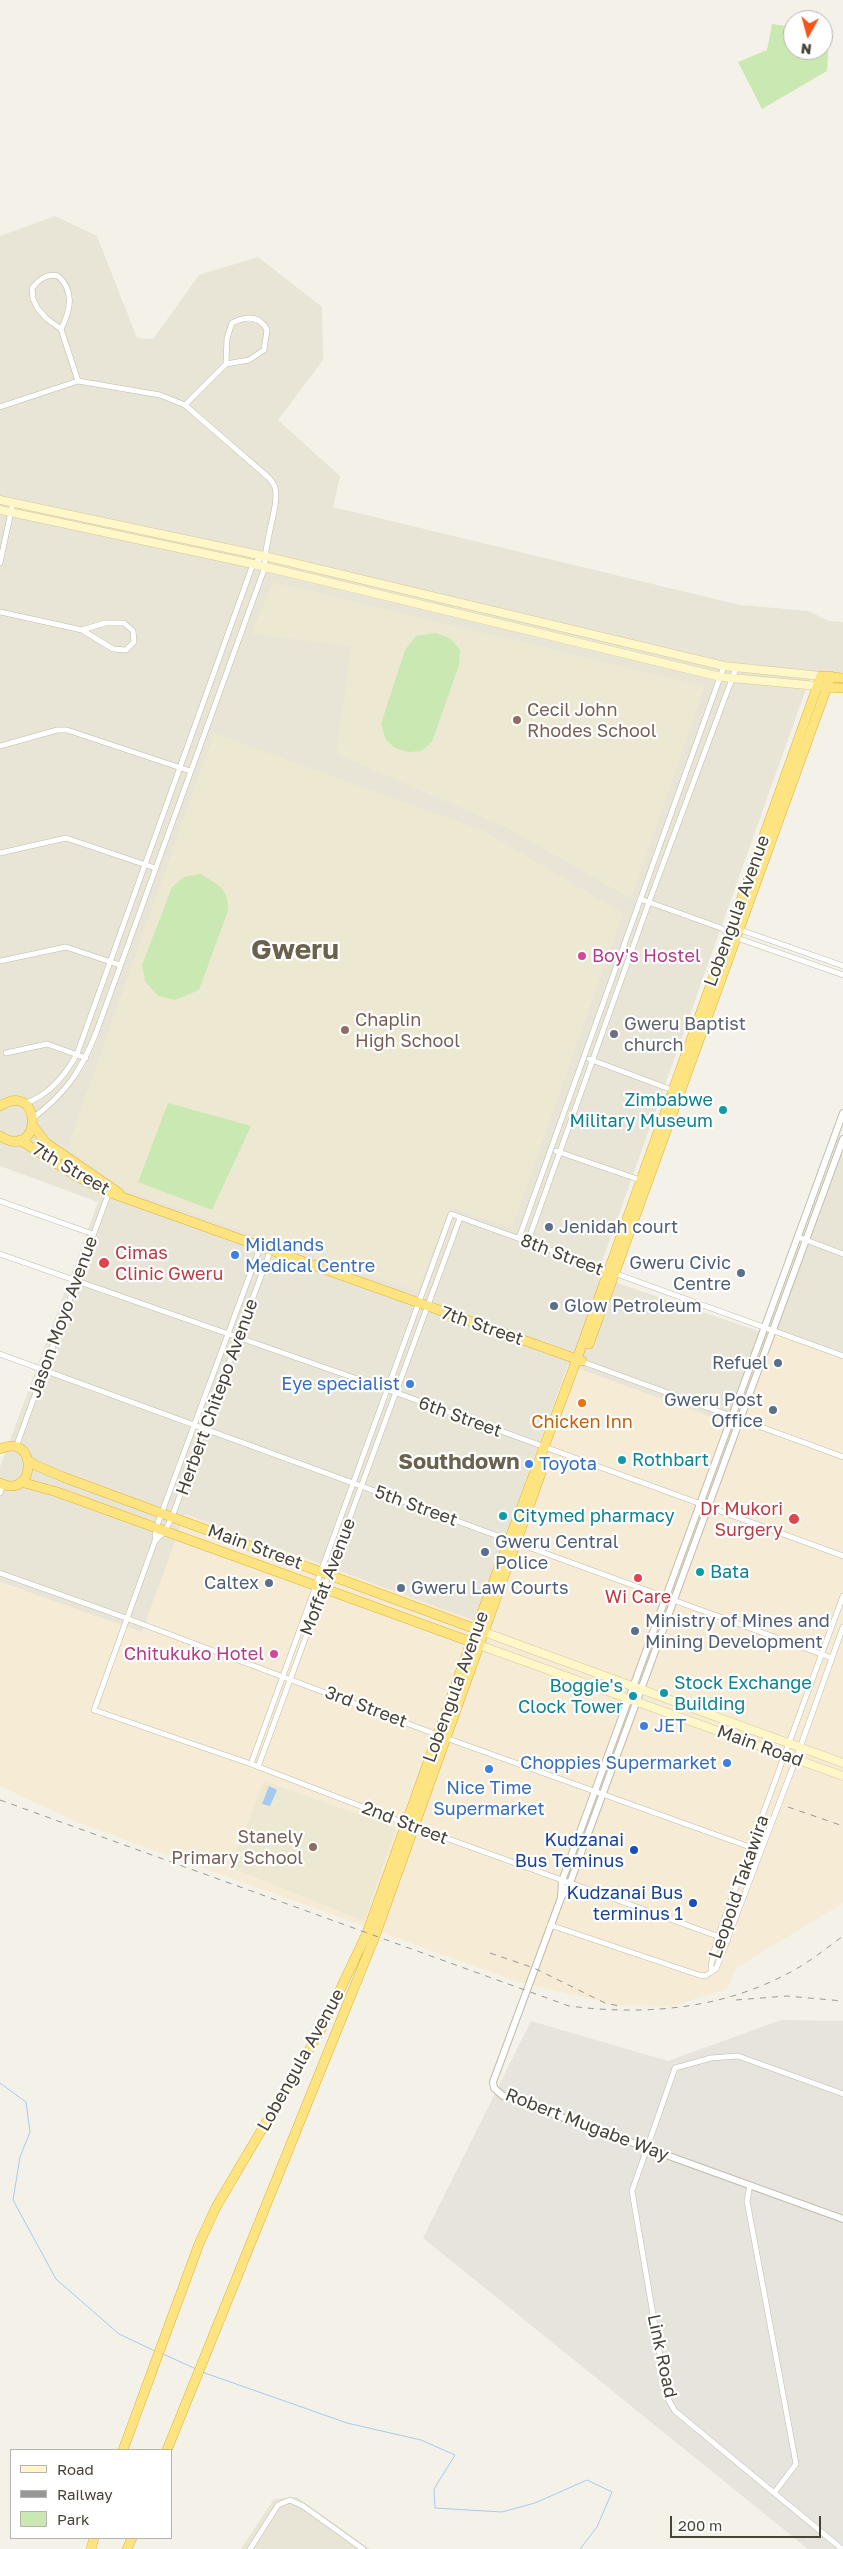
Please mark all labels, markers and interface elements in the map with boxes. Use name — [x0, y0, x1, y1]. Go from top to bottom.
north arrow — [783, 10, 833, 60]
text: N — [800, 40, 813, 58]
place label: Cecil John Rhodes School — [527, 699, 656, 742]
marker: Cecil John Rhodes School — [511, 714, 523, 726]
street label: Lobengula Avenue — [700, 832, 774, 990]
district label: Gweru — [251, 933, 339, 967]
place label: Boy's Hostel — [592, 945, 701, 967]
marker: Boy's Hostel — [576, 950, 588, 962]
place label: Chaplin High School — [355, 1009, 460, 1052]
place label: Gweru Baptist church — [624, 1013, 746, 1056]
marker: Chaplin High School — [339, 1024, 351, 1036]
marker: Gweru Baptist church — [608, 1028, 620, 1040]
place label: Zimbabwe Military Museum — [569, 1089, 713, 1132]
marker: Zimbabwe Military Museum — [717, 1104, 729, 1116]
street label: 7th Street — [29, 1138, 113, 1200]
place label: Jenidah court — [559, 1216, 678, 1238]
marker: Jenidah court — [543, 1221, 555, 1233]
street label: 8th Street — [518, 1229, 606, 1281]
street label: Jason Moyo Avenue — [24, 1233, 102, 1401]
place label: Midlands Medical Centre — [245, 1234, 375, 1276]
place label: Cimas Clinic Gweru — [115, 1242, 223, 1284]
marker: Midlands Medical Centre — [229, 1249, 241, 1261]
place label: Gweru Civic Centre — [629, 1252, 731, 1294]
marker: Cimas Clinic Gweru — [97, 1256, 111, 1270]
marker: Gweru Civic Centre — [735, 1267, 747, 1279]
place label: Glow Petroleum — [564, 1295, 702, 1317]
street label: Herbert Chitepo Avenue — [171, 1296, 263, 1498]
marker: Glow Petroleum — [548, 1300, 560, 1312]
street label: 7th Street — [438, 1302, 526, 1350]
place label: Refuel — [712, 1352, 768, 1374]
marker: Refuel — [772, 1357, 784, 1369]
place label: Eye specialist — [281, 1373, 400, 1395]
marker: Eye specialist — [404, 1378, 416, 1390]
place label: Gweru Post Office — [664, 1389, 763, 1432]
street label: 6th Street — [415, 1392, 505, 1442]
marker: Chicken Inn — [576, 1397, 588, 1409]
marker: Gweru Post Office — [767, 1404, 779, 1416]
place label: Chicken Inn — [531, 1411, 633, 1433]
district label: Southdown — [398, 1449, 520, 1475]
place label: Rothbart — [632, 1449, 709, 1471]
place label: Toyota — [539, 1453, 597, 1475]
marker: Rothbart — [616, 1454, 628, 1466]
marker: Toyota — [523, 1458, 535, 1470]
street label: 5th Street — [372, 1481, 460, 1531]
place label: Dr Mukori Surgery — [700, 1498, 783, 1540]
place label: Citymed pharmacy — [513, 1505, 675, 1527]
marker: Citymed pharmacy — [497, 1510, 509, 1522]
marker: Dr Mukori Surgery — [787, 1512, 801, 1526]
street label: Moffat Avenue — [296, 1515, 360, 1639]
street label: Main Street — [205, 1520, 305, 1574]
place label: Gweru Central Police — [495, 1531, 618, 1574]
marker: Gweru Central Police — [479, 1546, 491, 1558]
place label: Bata — [710, 1561, 749, 1583]
marker: Bata — [694, 1566, 706, 1578]
place label: Caltex — [204, 1572, 259, 1594]
marker: Wi Care — [632, 1572, 644, 1584]
marker: Caltex — [263, 1577, 275, 1589]
place label: Gweru Law Courts — [411, 1577, 568, 1599]
marker: Gweru Law Courts — [395, 1582, 407, 1594]
place label: Wi Care — [605, 1586, 671, 1608]
street label: Lobengula Avenue — [419, 1608, 493, 1766]
place label: Ministry of Mines and Mining Development — [645, 1610, 830, 1652]
marker: Ministry of Mines and Mining Development — [629, 1625, 641, 1637]
place label: Chitukuko Hotel — [124, 1643, 264, 1665]
marker: Chitukuko Hotel — [268, 1648, 280, 1660]
place label: Stock Exchange Building — [674, 1672, 812, 1715]
place label: Boggie's Clock Tower — [518, 1675, 623, 1718]
street label: 3rd Street — [322, 1681, 410, 1733]
marker: Stock Exchange Building — [658, 1687, 670, 1699]
marker: Boggie's Clock Tower — [627, 1690, 639, 1702]
place label: JET — [654, 1715, 686, 1737]
marker: JET — [638, 1720, 650, 1732]
street label: Main Road — [714, 1720, 806, 1772]
place label: Choppies Supermarket — [520, 1752, 717, 1774]
marker: Choppies Supermarket — [721, 1757, 733, 1769]
marker: Nice Time Supermarket — [483, 1763, 495, 1775]
place label: Nice Time Supermarket — [433, 1777, 545, 1820]
street label: 2nd Street — [359, 1797, 451, 1849]
street label: Leopold Takawira — [704, 1812, 774, 1962]
place label: Stanely Primary School — [171, 1826, 303, 1868]
place label: Kudzanai Bus Teminus — [515, 1829, 624, 1872]
marker: Stanely Primary School — [307, 1841, 319, 1853]
marker: Kudzanai Bus Teminus — [628, 1844, 640, 1856]
place label: Kudzanai Bus terminus 1 — [567, 1882, 683, 1925]
marker: Kudzanai Bus terminus 1 — [687, 1897, 699, 1909]
street label: Lobengula Avenue — [253, 1985, 349, 2135]
street label: Robert Mugabe Way — [502, 2084, 672, 2166]
street label: Link Road — [643, 2312, 681, 2400]
legend — [10, 2449, 172, 2539]
text: Road — [57, 2460, 94, 2478]
text: Railway — [57, 2485, 113, 2503]
scale bar — [673, 2506, 824, 2538]
text: Park — [57, 2510, 89, 2528]
text: 200 m — [678, 2516, 722, 2534]

